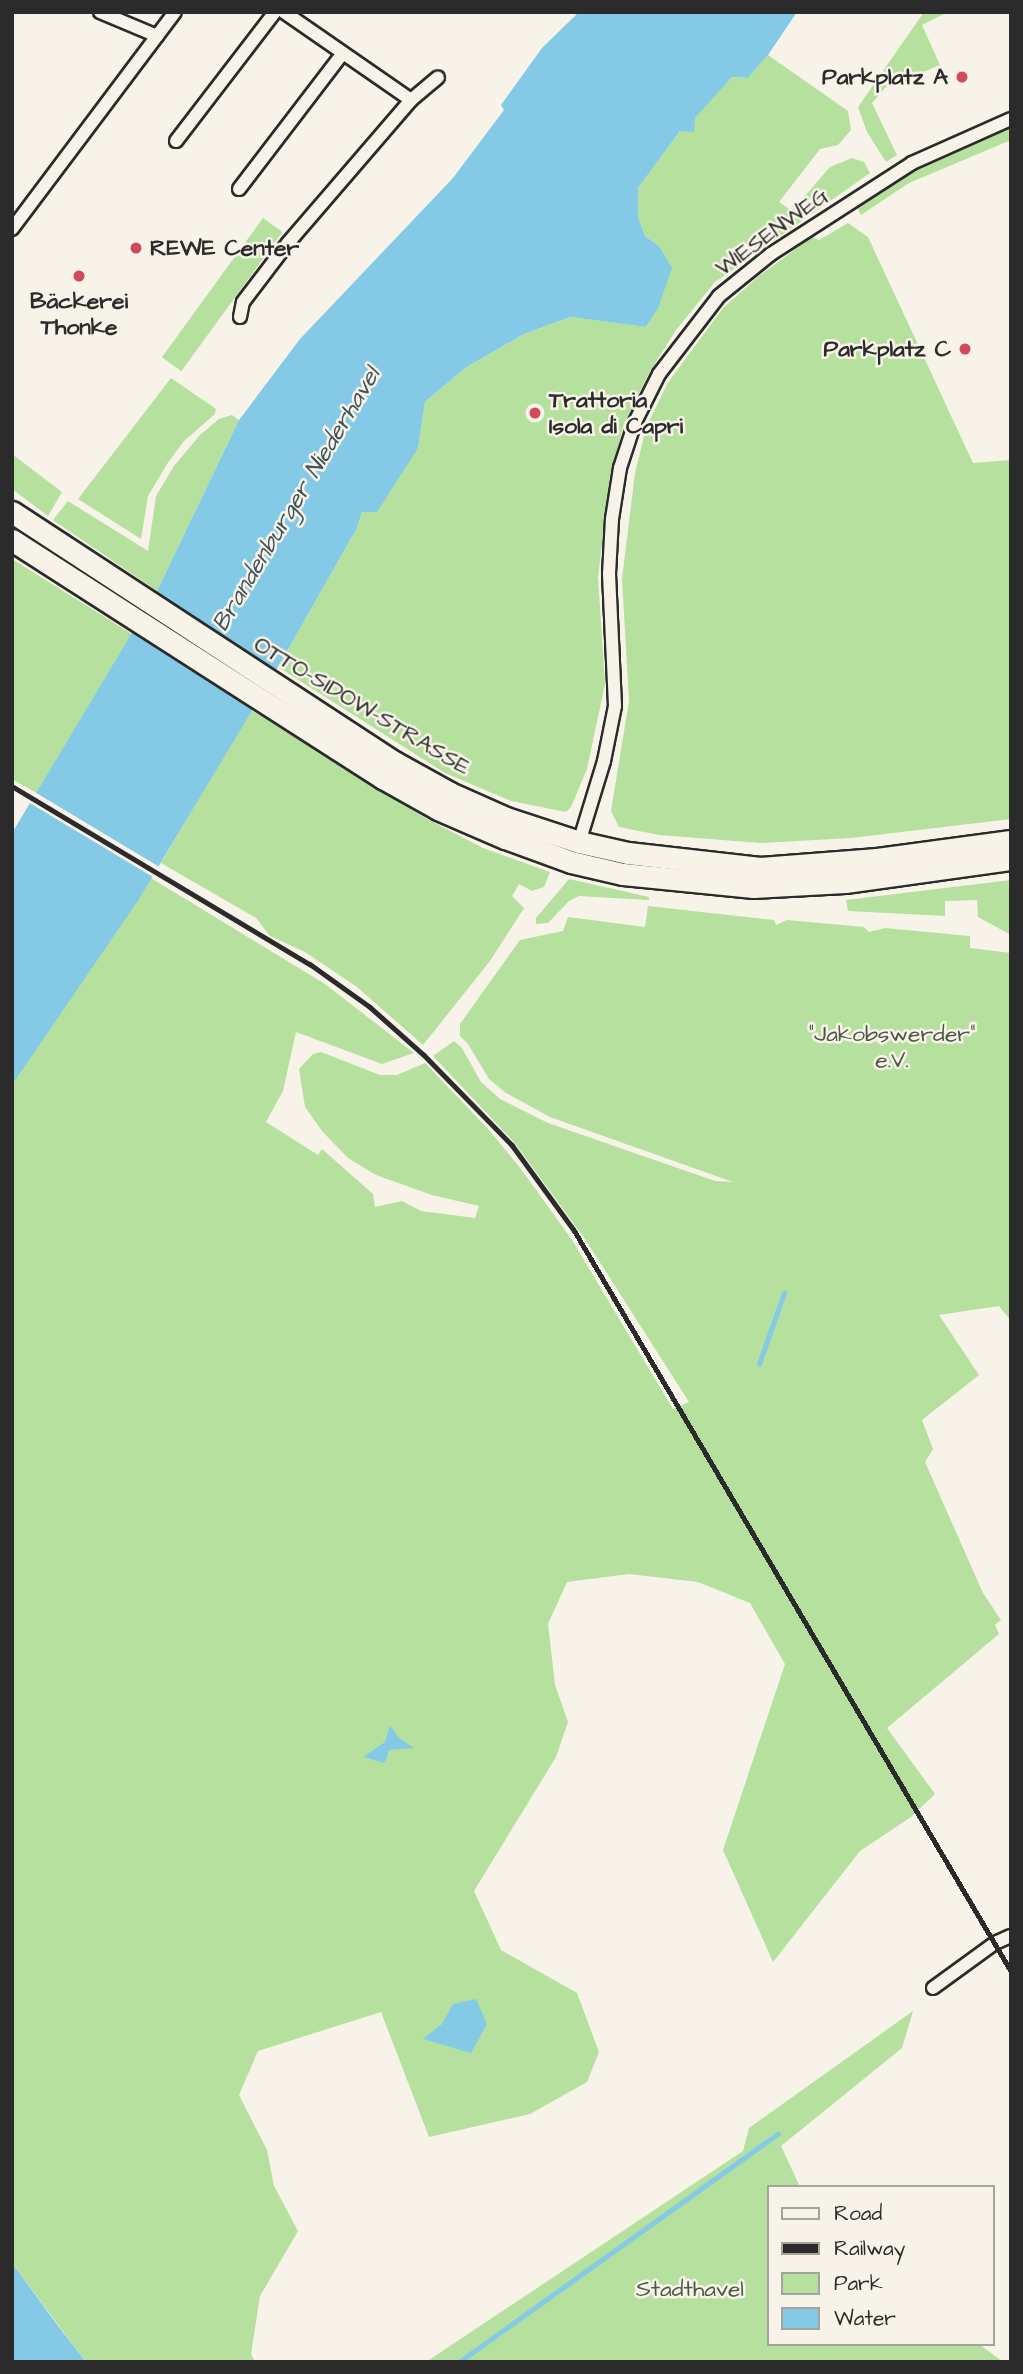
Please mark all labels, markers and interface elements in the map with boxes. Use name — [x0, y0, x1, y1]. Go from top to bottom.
place label: Parkplatz A — [822, 63, 948, 91]
marker: Parkplatz A — [954, 69, 970, 85]
street label: WIESENWEG — [710, 182, 834, 282]
place label: REWE Center — [150, 234, 299, 262]
marker: REWE Center — [128, 240, 144, 256]
marker: Bäckerei Thonke — [71, 268, 87, 284]
place label: Bäckerei Thonke — [30, 287, 128, 341]
place label: Parkplatz C — [824, 335, 951, 363]
marker: Parkplatz C — [957, 341, 973, 357]
water label: Brandenburger Niederhavel — [207, 363, 387, 637]
place label: Trattoria Isola di Capri — [549, 386, 683, 440]
marker: Trattoria Isola di Capri — [527, 405, 543, 421]
street label: OTTO-SIDOW-STRASSE — [249, 630, 475, 782]
park label: "Jakobswerder" e.V. — [809, 1020, 975, 1074]
legend — [768, 2185, 995, 2346]
text: Road — [834, 2199, 882, 2228]
text: Railway — [834, 2234, 905, 2263]
text: Park — [834, 2269, 883, 2298]
park label: Stadthavel — [636, 2275, 744, 2303]
text: Water — [834, 2304, 896, 2333]

